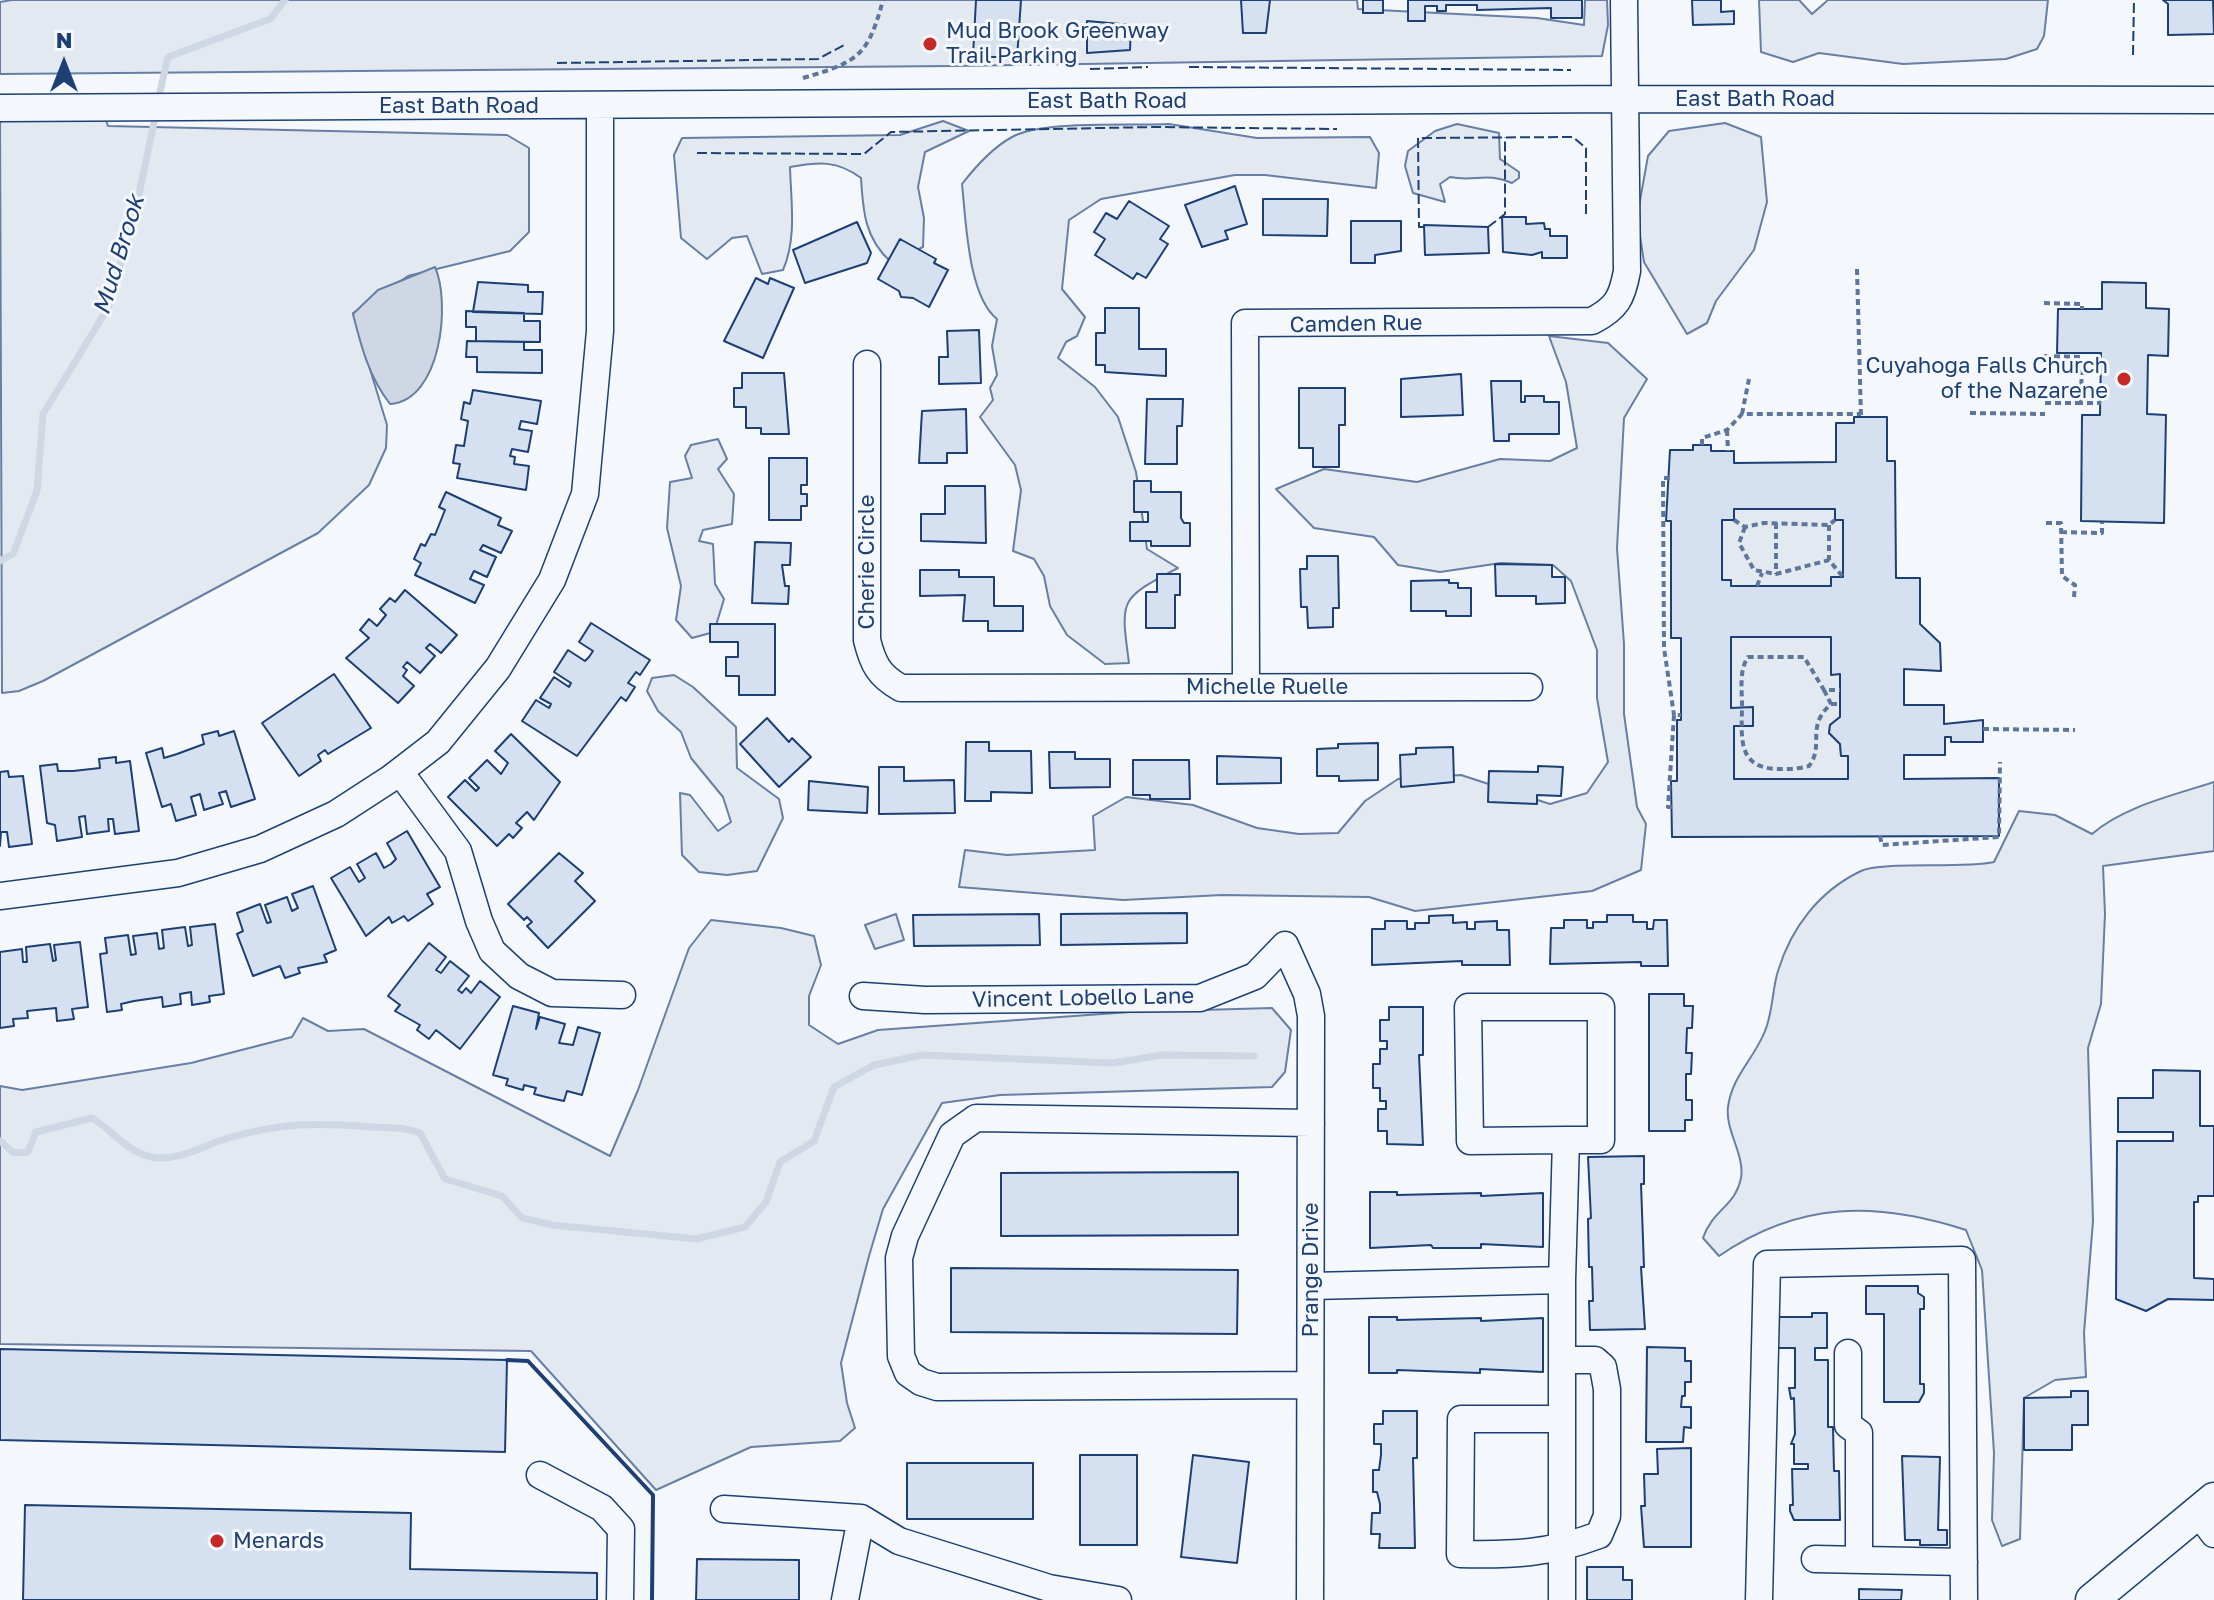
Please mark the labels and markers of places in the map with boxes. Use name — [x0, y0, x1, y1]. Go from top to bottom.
place label: Mud Brook Greenway Trail Parking — [946, 18, 1169, 70]
marker: Mud Brook Greenway Trail Parking — [921, 35, 939, 53]
place label: Cuyahoga Falls Church of the Nazarene — [1865, 353, 2108, 404]
marker: Cuyahoga Falls Church of the Nazarene — [2115, 370, 2133, 388]
place label: Menards — [233, 1528, 324, 1554]
marker: Menards — [208, 1532, 226, 1550]

